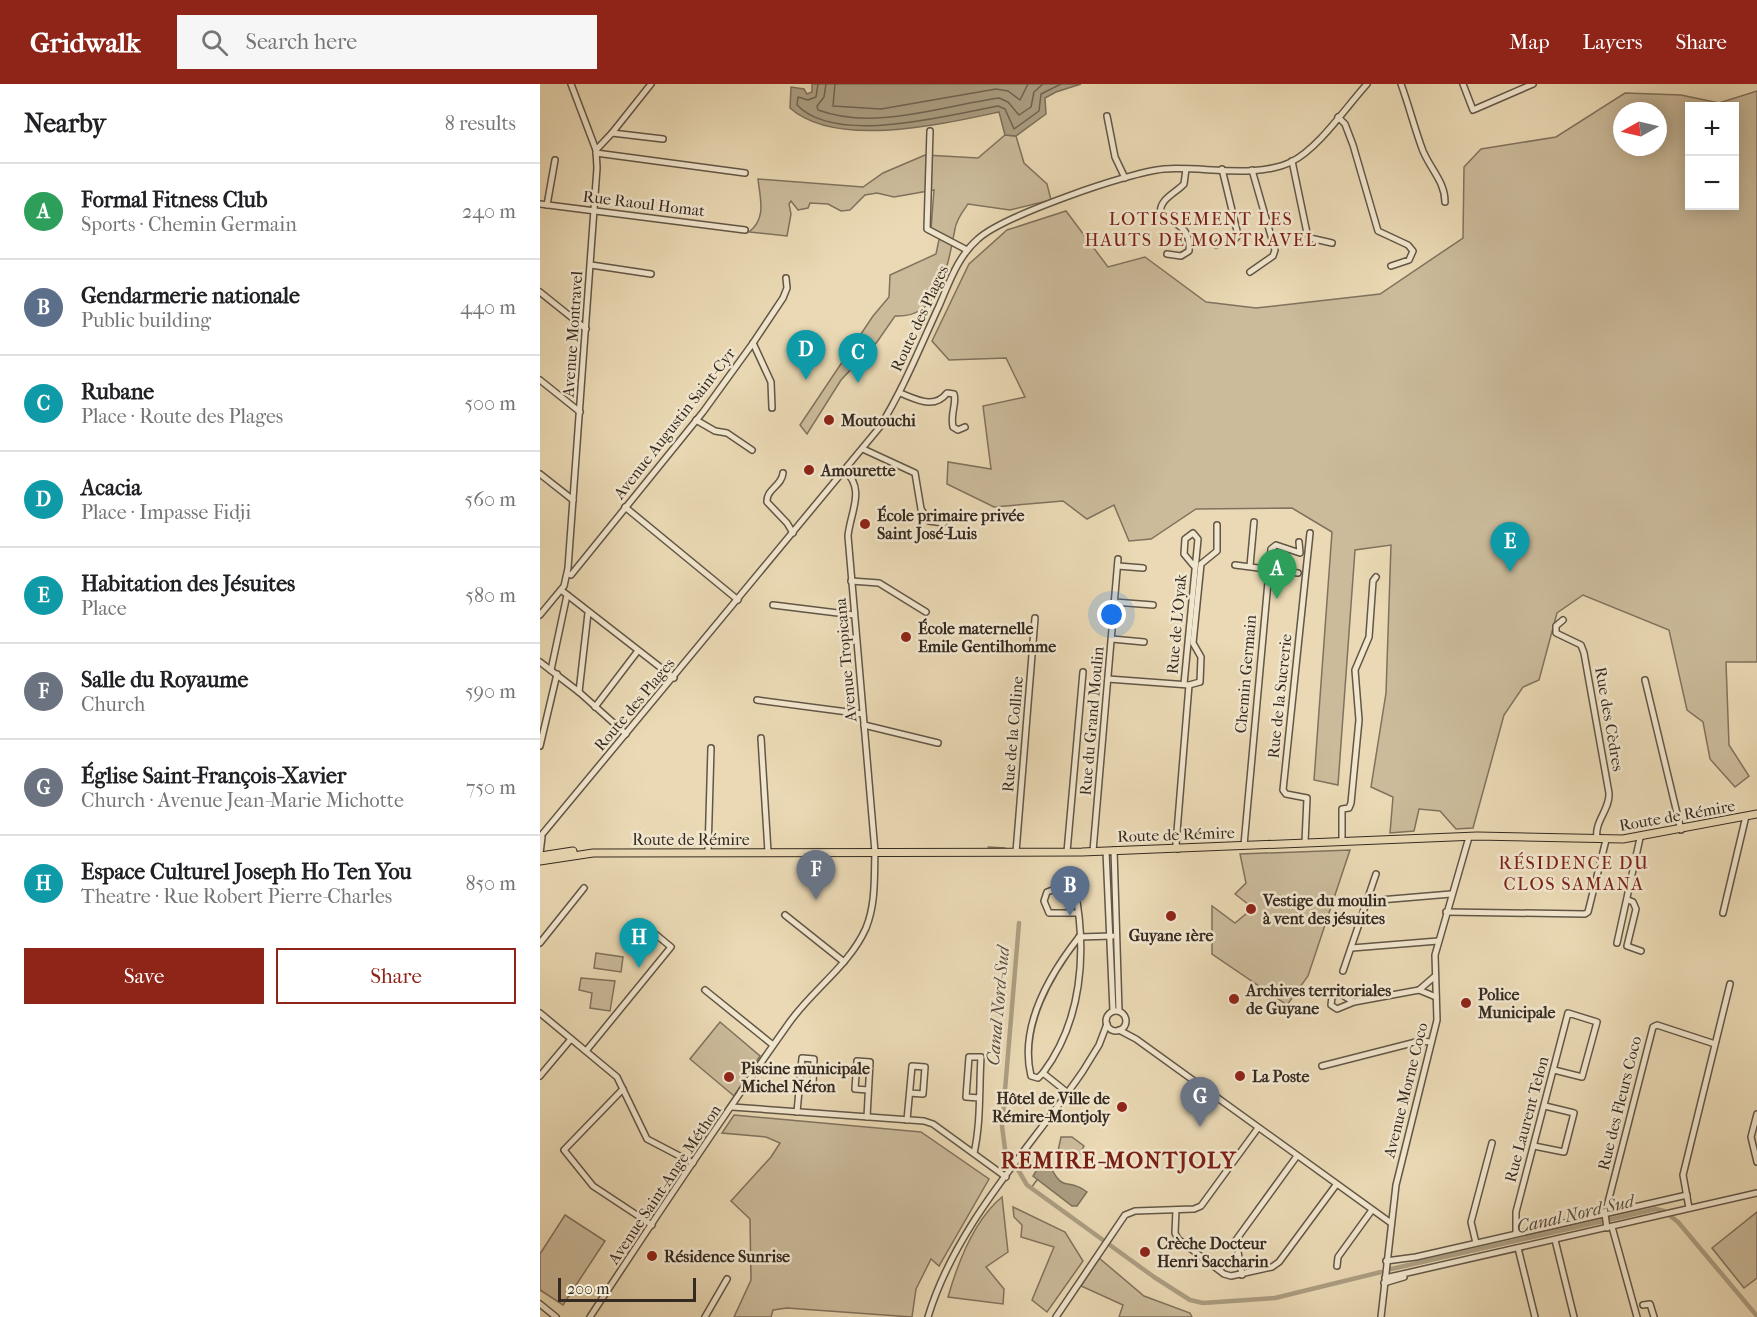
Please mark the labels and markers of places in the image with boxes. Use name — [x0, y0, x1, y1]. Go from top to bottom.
pin: D — [786, 330, 826, 380]
pin: C — [838, 334, 878, 383]
place label: Moutouchi — [840, 411, 916, 430]
marker: Moutouchi — [822, 413, 836, 427]
place label: Amourette — [820, 461, 896, 480]
marker: Amourette — [802, 463, 816, 477]
place label: École primaire privée Saint José-Luis — [877, 505, 1025, 544]
marker: École primaire privée Saint José-Luis — [858, 517, 872, 531]
pin: E — [1490, 522, 1530, 572]
pin: A — [1258, 550, 1296, 599]
place label: École maternelle Emile Gentilhomme — [918, 618, 1056, 656]
marker: École maternelle Emile Gentilhomme — [899, 630, 913, 644]
pin: F — [796, 850, 836, 900]
pin: B — [1050, 866, 1090, 916]
place label: Vestige du moulin à vent des jésuites — [1262, 891, 1387, 928]
marker: Vestige du moulin à vent des jésuites — [1244, 902, 1258, 916]
marker: Guyane 1ère — [1164, 909, 1178, 923]
pin: H — [620, 918, 658, 968]
place label: Guyane 1ère — [1129, 926, 1213, 946]
place label: Archives territoriales de Guyane — [1245, 981, 1391, 1019]
place label: Police Municipale — [1477, 985, 1556, 1023]
marker: Archives territoriales de Guyane — [1227, 992, 1241, 1006]
marker: Police Municipale — [1459, 996, 1473, 1010]
place label: Piscine municipale Michel Néron — [740, 1059, 870, 1096]
place label: La Poste — [1252, 1067, 1310, 1086]
marker: La Poste — [1233, 1069, 1247, 1083]
marker: Piscine municipale Michel Néron — [722, 1070, 736, 1084]
pin: G — [1180, 1078, 1220, 1127]
place label: Hôtel de Ville de Rémire-Montjoly — [992, 1089, 1111, 1127]
marker: Hôtel de Ville de Rémire-Montjoly — [1115, 1100, 1129, 1114]
place label: Crèche Docteur Henri Saccharin — [1157, 1234, 1269, 1271]
marker: Crèche Docteur Henri Saccharin — [1138, 1245, 1152, 1259]
place label: Résidence Sunrise — [664, 1247, 790, 1266]
marker: Résidence Sunrise — [645, 1249, 659, 1263]

